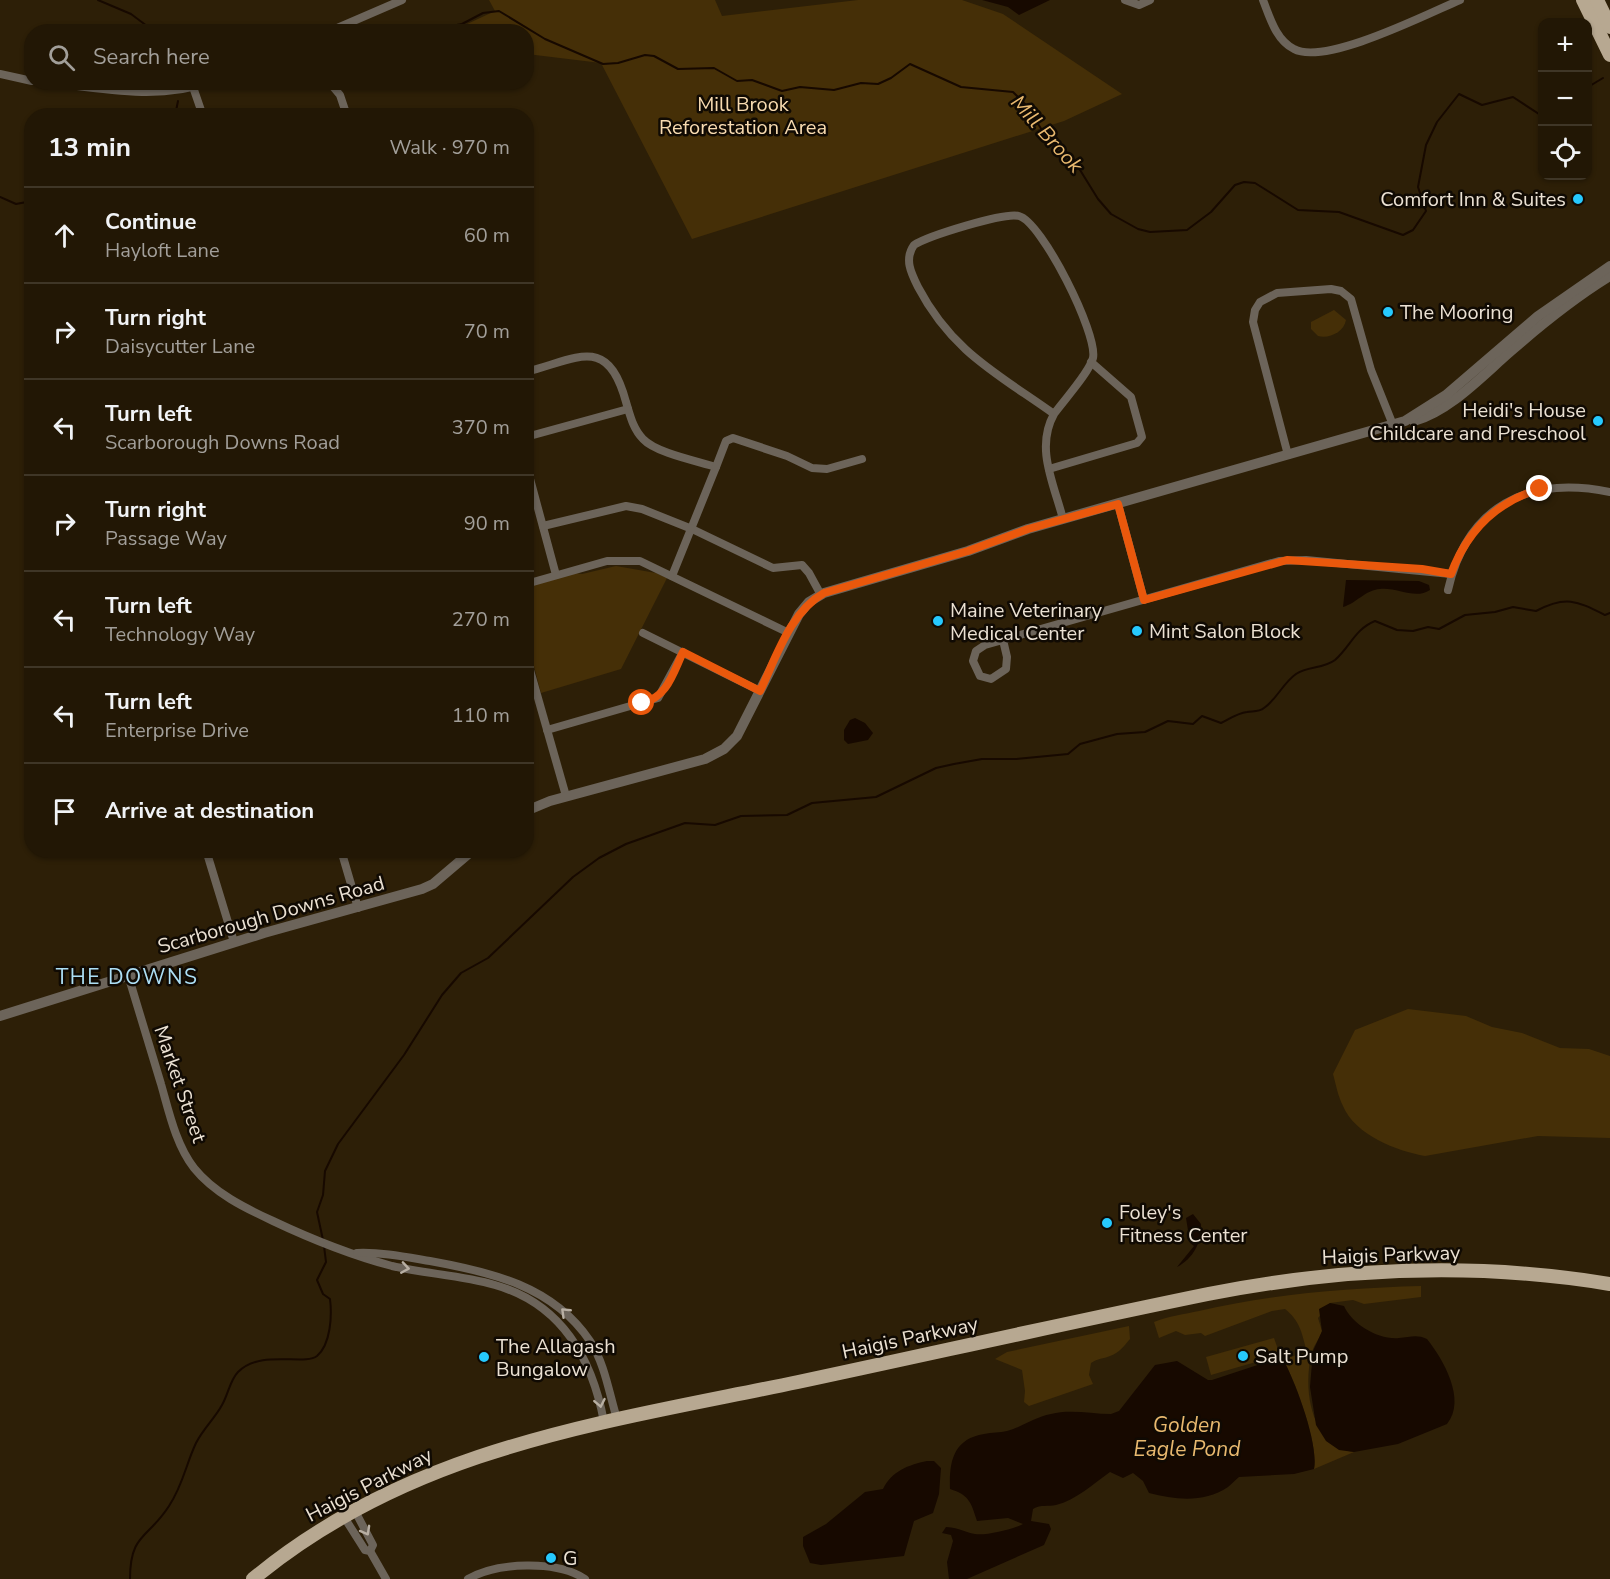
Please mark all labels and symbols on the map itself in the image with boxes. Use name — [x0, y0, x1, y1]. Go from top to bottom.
water label: Mill Brook — [1004, 89, 1090, 179]
park label: Mill Brook Reforestation Area — [659, 91, 827, 141]
place label: Comfort Inn & Suites — [1380, 186, 1566, 213]
marker: Comfort Inn & Suites — [1571, 192, 1585, 206]
place label: The Mooring — [1400, 299, 1513, 326]
marker: The Mooring — [1381, 305, 1395, 319]
place label: Heidi's House Childcare and Preschool — [1369, 397, 1586, 447]
marker: Heidi's House Childcare and Preschool — [1591, 414, 1605, 428]
route end — [1526, 475, 1552, 501]
place label: Maine Veterinary Medical Center — [950, 597, 1103, 647]
marker: Maine Veterinary Medical Center — [931, 614, 945, 628]
place label: Mint Salon Block — [1149, 618, 1301, 645]
marker: Mint Salon Block — [1130, 624, 1144, 638]
route start — [628, 689, 654, 715]
street label: Scarborough Downs Road — [154, 870, 388, 960]
district label: THE DOWNS — [56, 963, 198, 991]
street label: Market Street — [147, 1022, 213, 1147]
place label: Foley's Fitness Center — [1119, 1199, 1247, 1249]
marker: Foley's Fitness Center — [1100, 1216, 1114, 1230]
street label: Haigis Parkway — [1321, 1239, 1461, 1271]
one-way arrow — [400, 1261, 410, 1274]
one-way arrow — [561, 1308, 571, 1319]
street label: Haigis Parkway — [839, 1310, 981, 1366]
place label: The Allagash Bungalow — [496, 1333, 616, 1383]
place label: Salt Pump — [1255, 1343, 1348, 1370]
marker: Salt Pump — [1236, 1349, 1250, 1363]
marker: The Allagash Bungalow — [477, 1350, 491, 1364]
one-way arrow — [593, 1398, 606, 1408]
water label: Golden Eagle Pond — [1134, 1411, 1241, 1463]
street label: Haigis Parkway — [301, 1441, 438, 1528]
one-way arrow — [358, 1525, 370, 1535]
place label: G — [563, 1545, 578, 1572]
marker: G — [544, 1551, 558, 1565]

